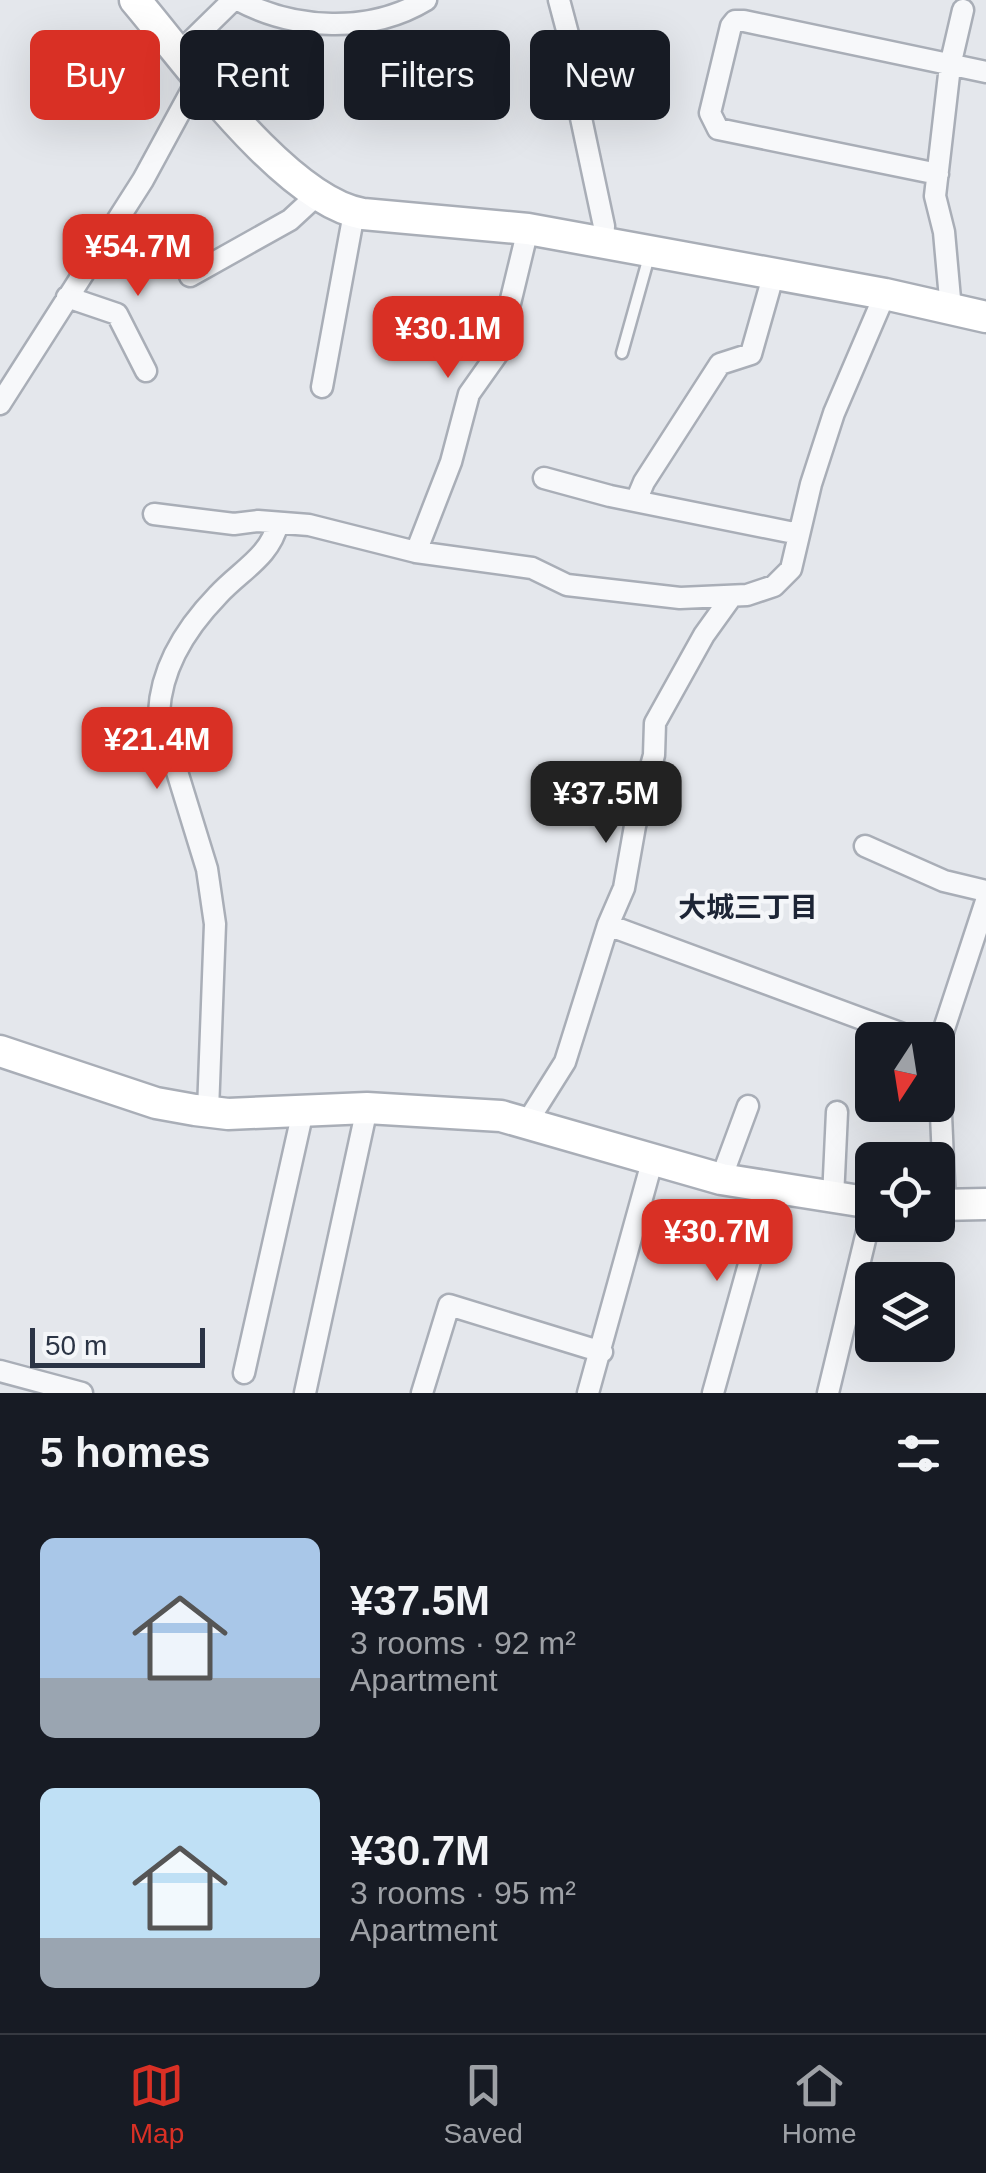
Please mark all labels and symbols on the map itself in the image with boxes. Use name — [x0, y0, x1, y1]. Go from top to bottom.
pin: ¥54.7M — [57, 214, 219, 299]
pin: ¥30.1M — [367, 296, 529, 381]
pin: ¥21.4M — [76, 707, 238, 792]
pin: ¥37.5M — [525, 761, 687, 846]
district label: 大城三丁目 — [678, 892, 818, 923]
north arrow — [855, 1022, 955, 1122]
pin: ¥30.7M — [636, 1199, 798, 1284]
scale bar — [30, 1323, 205, 1368]

